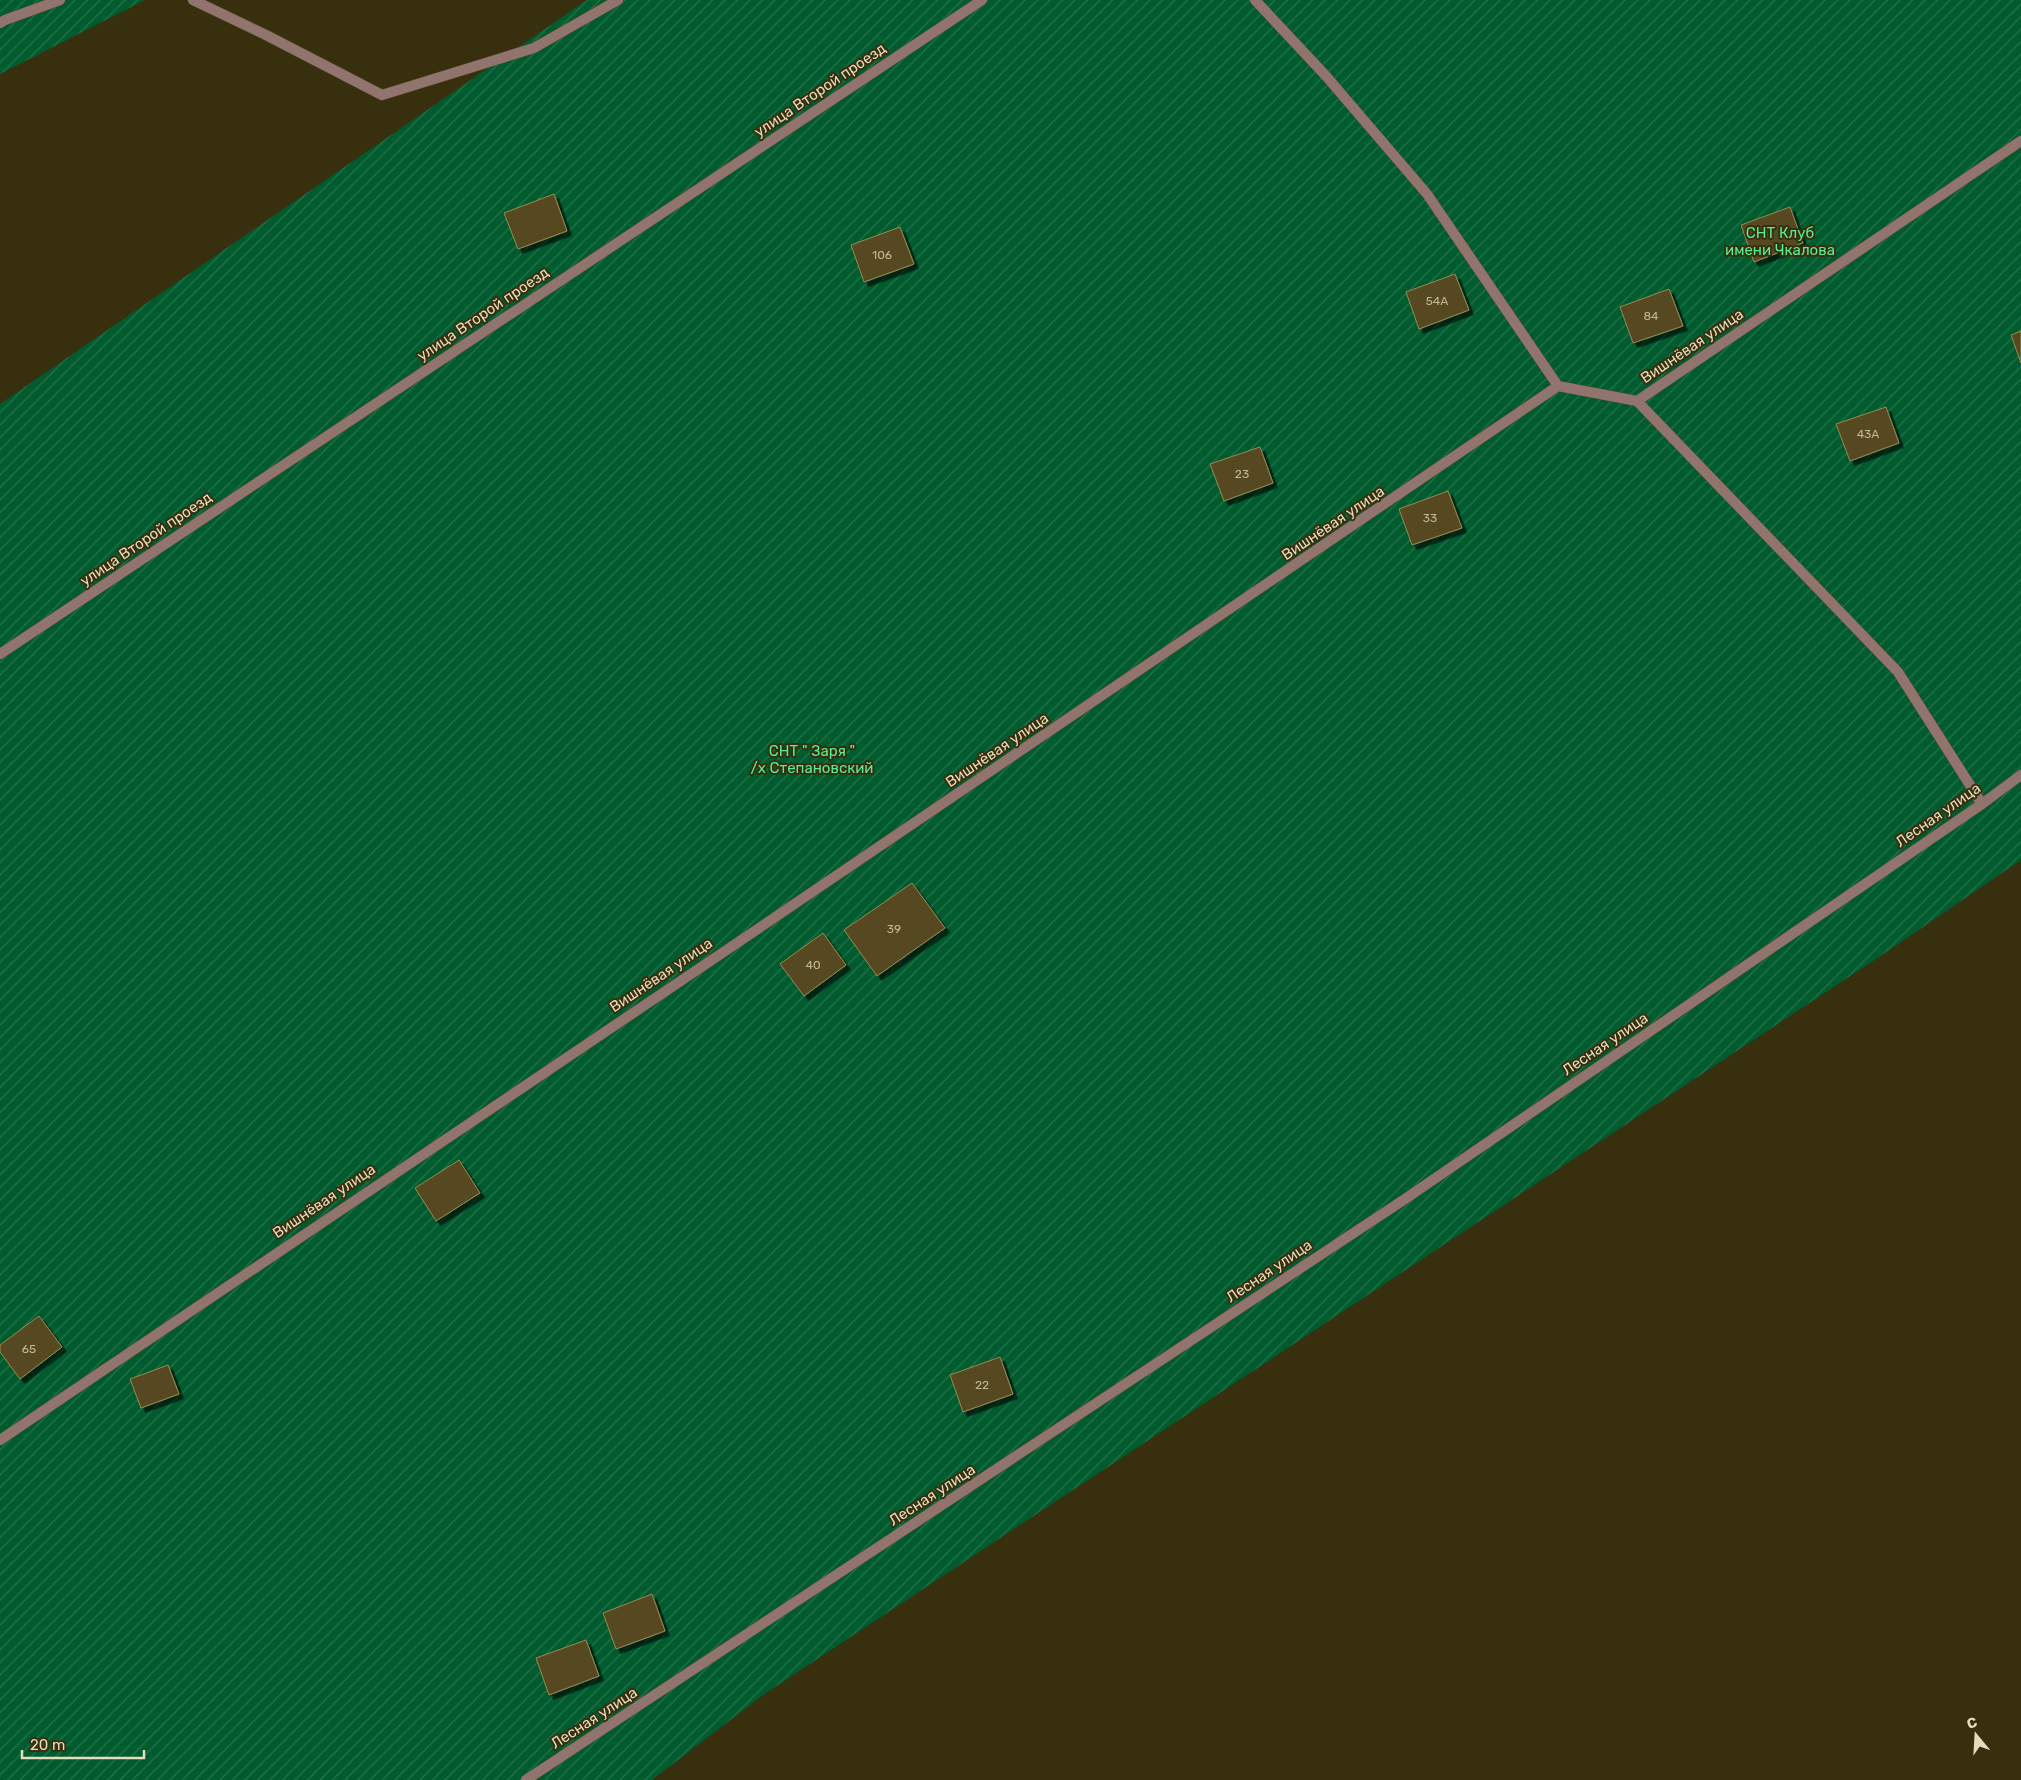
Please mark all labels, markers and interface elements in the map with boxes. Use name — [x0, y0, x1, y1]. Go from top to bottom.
street label: улица Второй проезд — [751, 39, 889, 141]
park label: СНТ Клуб имени Чкалова — [1725, 224, 1835, 259]
house number: 106 — [872, 248, 892, 262]
street label: улица Второй проезд — [414, 263, 552, 365]
house number: 54А — [1426, 294, 1448, 308]
street label: Вишнёвая улица — [1637, 305, 1747, 387]
house number: 84 — [1643, 309, 1659, 323]
house number: 43А — [1857, 427, 1879, 441]
house number: 23 — [1235, 467, 1249, 481]
street label: Вишнёвая улица — [1278, 482, 1388, 564]
street label: улица Второй проезд — [77, 488, 215, 590]
house number: 33 — [1423, 511, 1437, 525]
street label: Вишнёвая улица — [942, 709, 1052, 791]
park label: СНТ " Заря " /х Степановский — [751, 742, 873, 777]
street label: Лесная улица — [1892, 779, 1984, 851]
house number: 39 — [887, 922, 901, 936]
street label: Вишнёвая улица — [606, 934, 716, 1016]
house number: 40 — [805, 958, 821, 972]
street label: Лесная улица — [1559, 1009, 1651, 1079]
street label: Вишнёвая улица — [269, 1160, 379, 1242]
street label: Лесная улица — [1223, 1236, 1315, 1306]
house number: 65 — [22, 1342, 36, 1356]
house number: 22 — [975, 1378, 989, 1392]
street label: Лесная улица — [885, 1460, 979, 1530]
street label: Лесная улица — [547, 1683, 641, 1753]
north arrow — [1951, 1710, 2001, 1760]
text: С — [1965, 1713, 1980, 1733]
scale bar — [22, 1728, 145, 1760]
text: 20 m — [30, 1736, 65, 1754]

